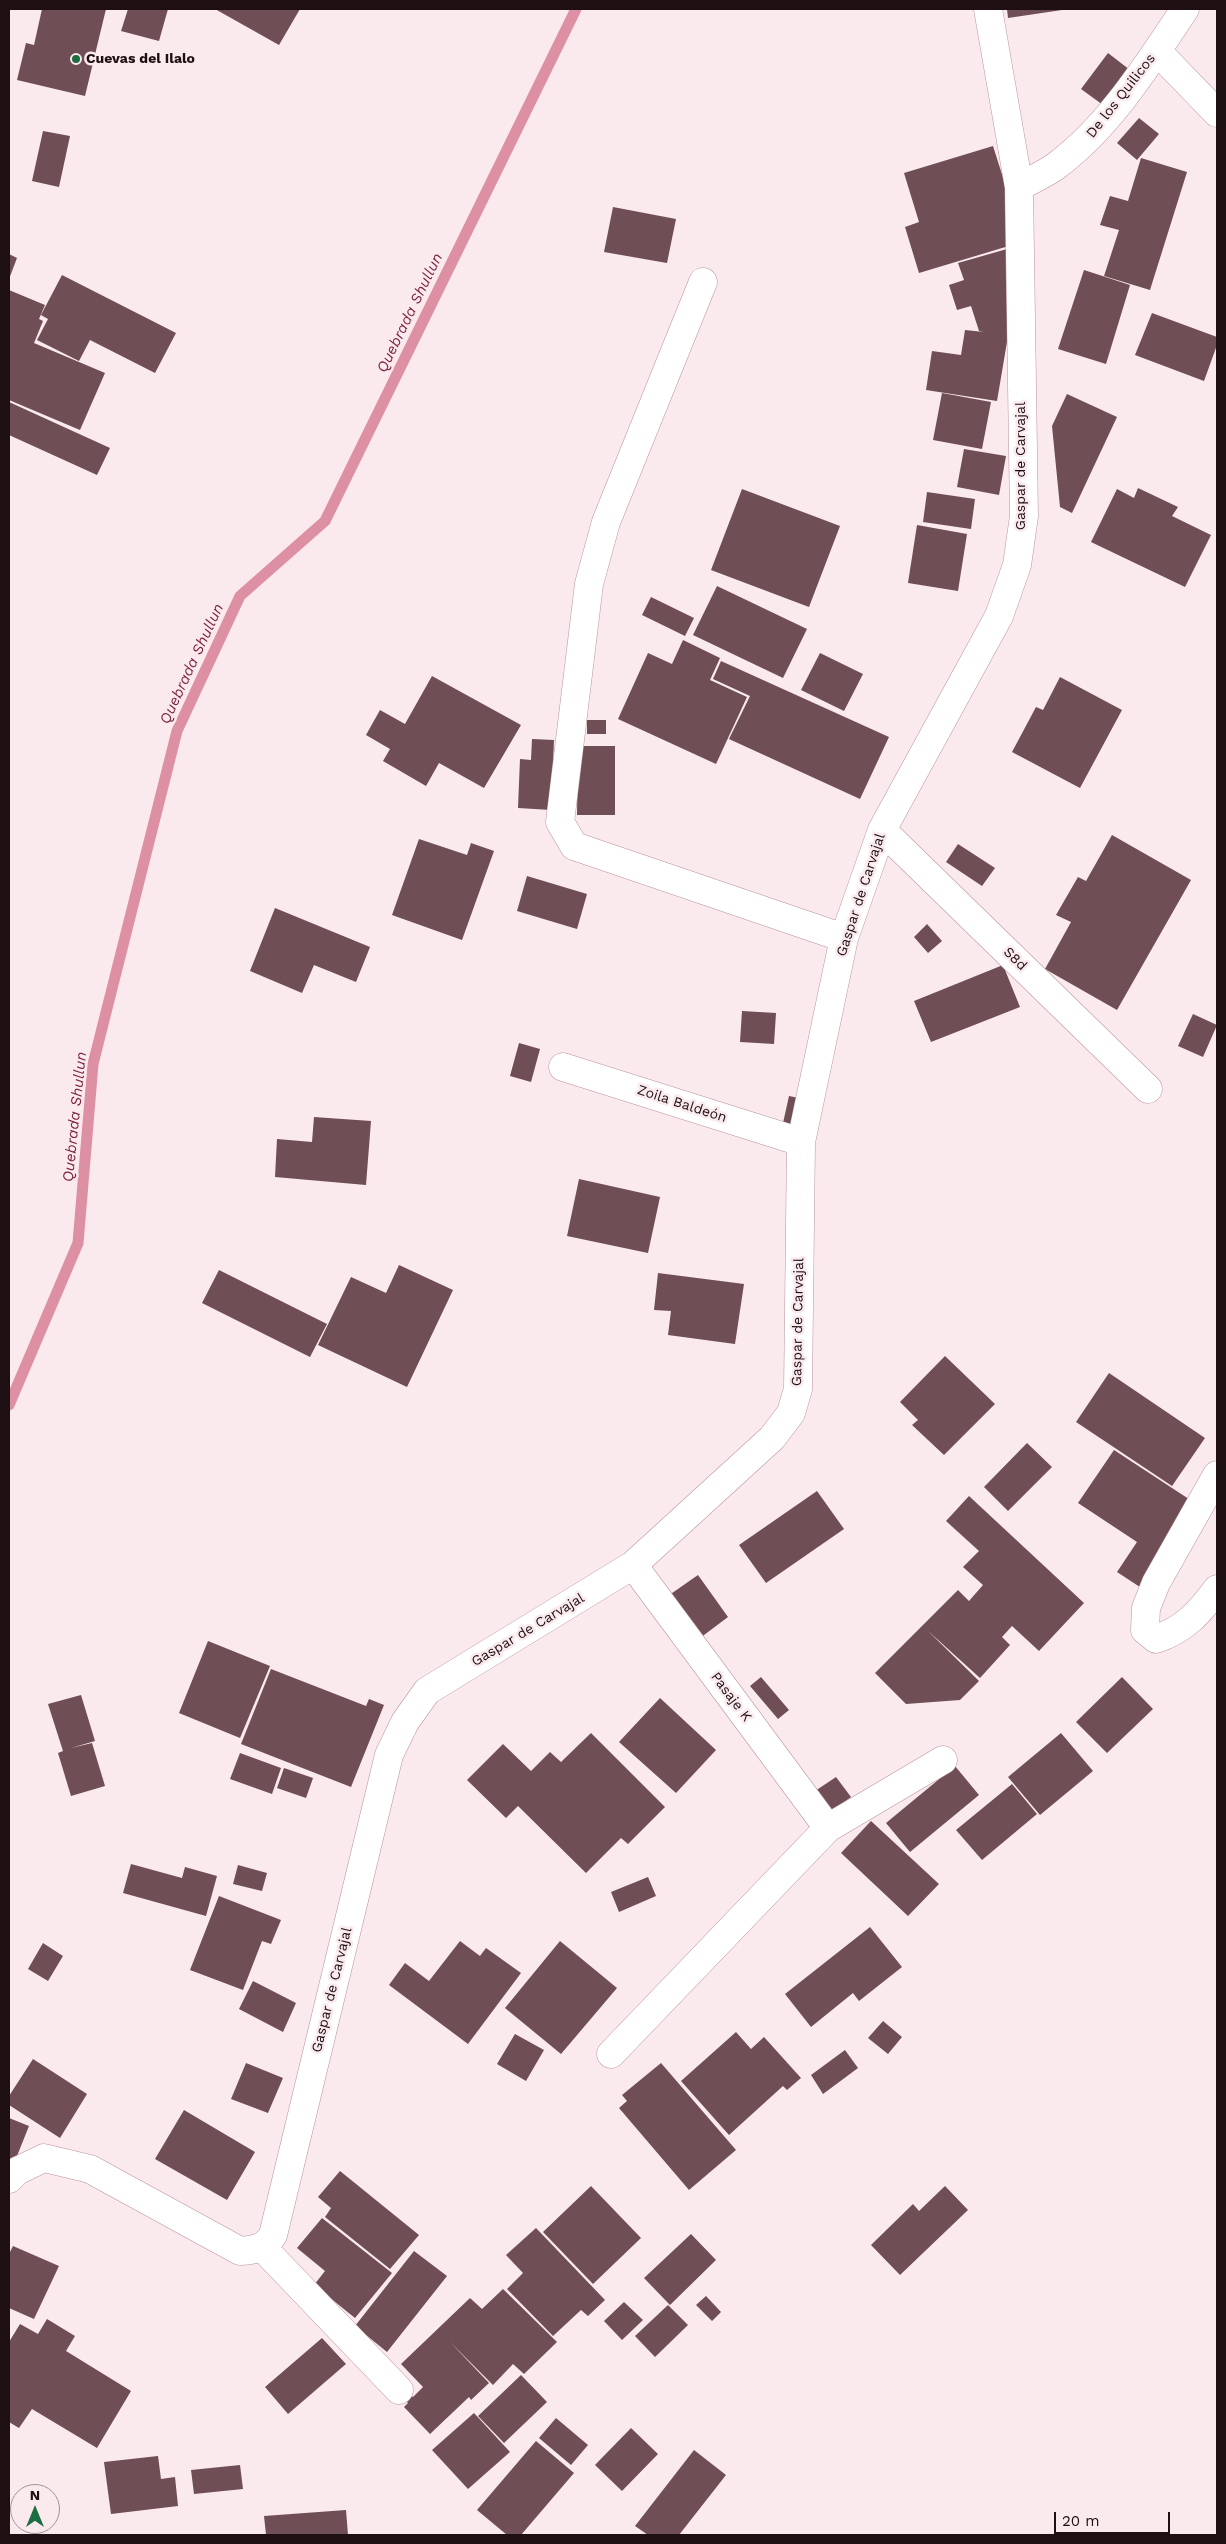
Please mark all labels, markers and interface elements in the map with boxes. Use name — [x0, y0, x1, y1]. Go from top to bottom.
place label: Cuevas del Ilalo — [86, 51, 195, 67]
street label: De los Quilicos — [1083, 51, 1159, 141]
marker: Cuevas del Ilalo — [70, 53, 82, 65]
water label: Quebrada Shullun — [373, 250, 447, 376]
street label: Gaspar de Carvajal — [1013, 402, 1029, 530]
water label: Quebrada Shullun — [156, 601, 228, 727]
street label: Gaspar de Carvajal — [833, 831, 889, 959]
street label: S8d — [1000, 944, 1030, 974]
water label: Quebrada Shullun — [59, 1051, 91, 1183]
street label: Zoila Baldeón — [635, 1082, 729, 1126]
street label: Gaspar de Carvajal — [788, 1258, 808, 1386]
street label: Gaspar de Carvajal — [469, 1590, 587, 1670]
street label: Pasaje K — [707, 1669, 755, 1725]
street label: Gaspar de Carvajal — [308, 1926, 356, 2054]
north arrow — [10, 2484, 60, 2534]
text: N — [30, 2487, 40, 2503]
scale bar — [1056, 2502, 1172, 2534]
text: 20 m — [1062, 2512, 1100, 2530]

